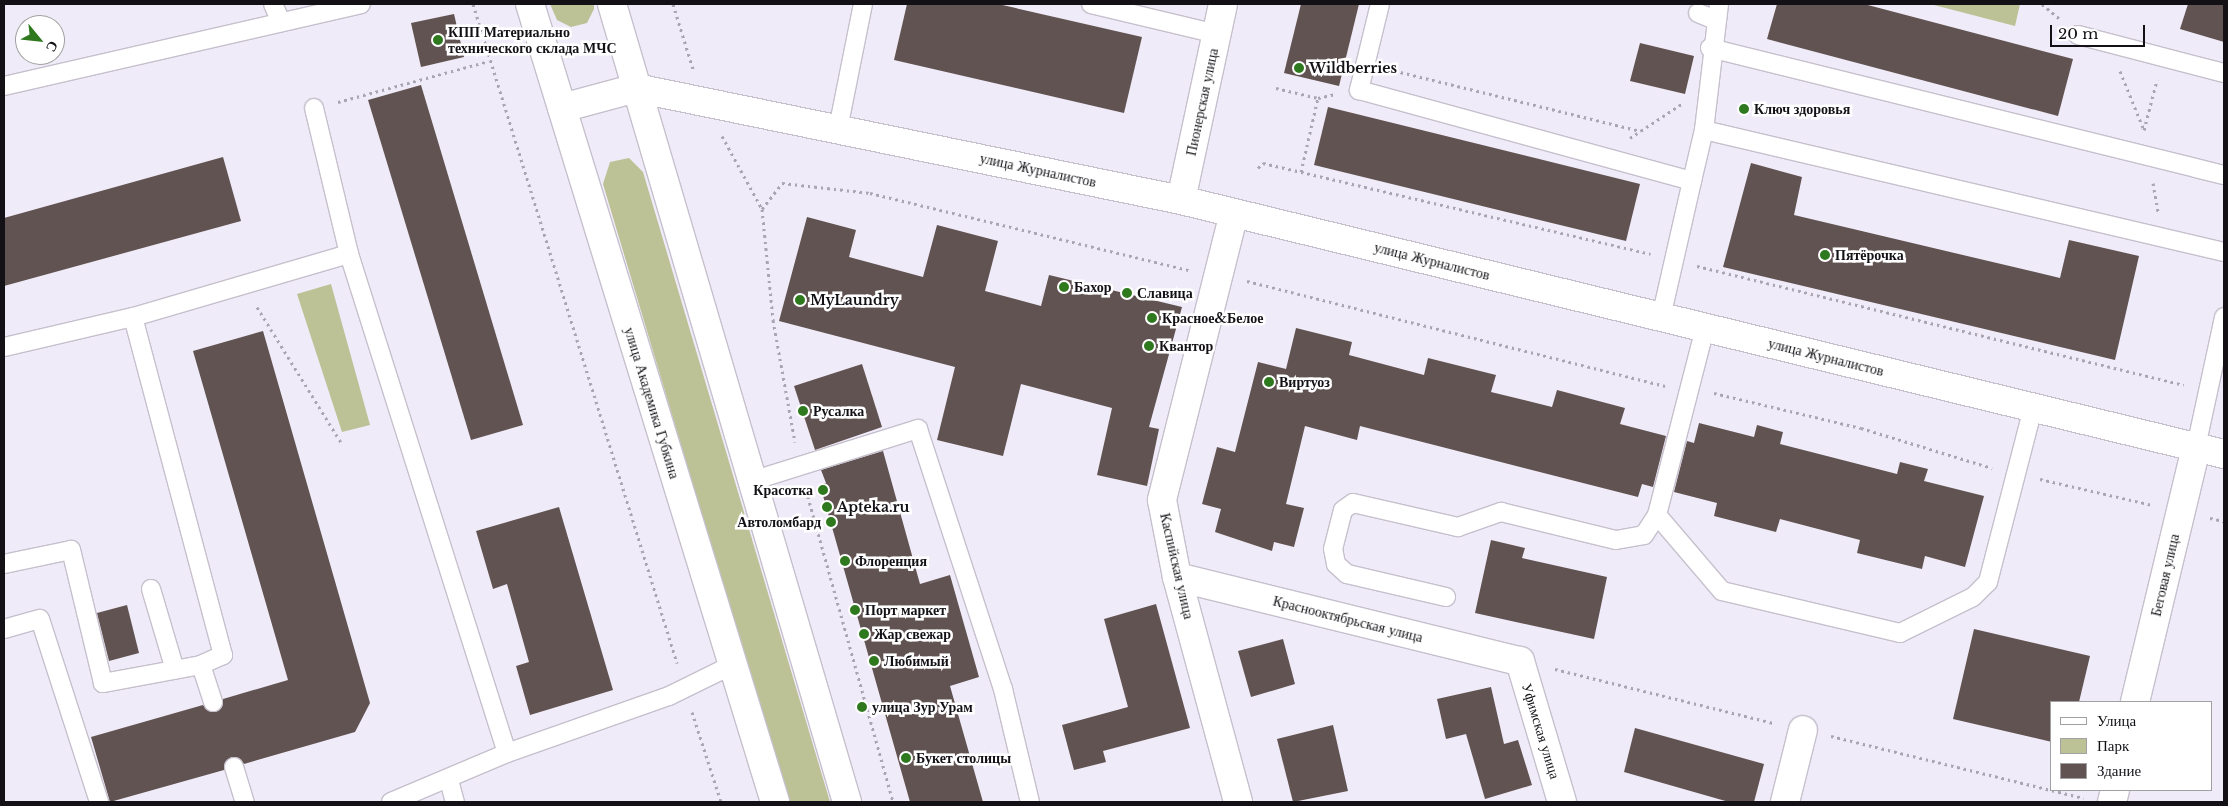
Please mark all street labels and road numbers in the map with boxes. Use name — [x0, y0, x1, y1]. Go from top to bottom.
street label: Пионерская улица — [1182, 47, 1222, 157]
street label: улица Журналистов — [978, 149, 1098, 191]
street label: улица Журналистов — [1372, 239, 1492, 283]
street label: улица Академика Губкина — [621, 325, 683, 481]
street label: улица Журналистов — [1766, 335, 1886, 379]
street label: Каспийская улица — [1157, 511, 1197, 621]
street label: Беговая улица — [2147, 532, 2183, 618]
street label: Краснооктябрьская улица — [1271, 592, 1425, 646]
street label: Уфимская улица — [1518, 681, 1564, 781]

